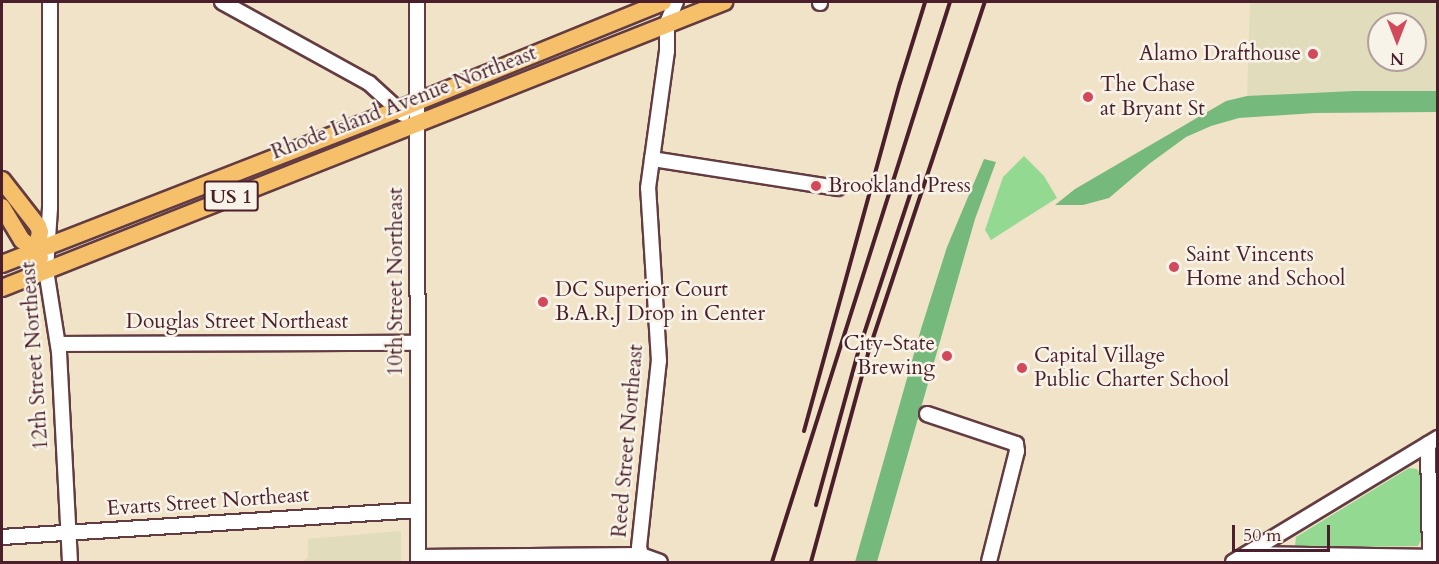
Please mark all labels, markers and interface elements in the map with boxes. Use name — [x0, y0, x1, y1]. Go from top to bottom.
north arrow — [1367, 12, 1427, 72]
street label: Rhode Island Avenue Northeast — [268, 41, 540, 165]
place label: Alamo Drafthouse — [1139, 41, 1301, 67]
marker: Alamo Drafthouse — [1306, 47, 1320, 61]
text: N — [1390, 47, 1404, 69]
place label: The Chase at Bryant St — [1100, 72, 1205, 122]
marker: The Chase at Bryant St — [1081, 90, 1095, 104]
place label: Brookland Press — [828, 173, 971, 199]
road number: US 1 — [202, 179, 260, 213]
marker: Brookland Press — [809, 179, 823, 193]
street label: 10th Street Northeast — [383, 188, 409, 376]
place label: Saint Vincents Home and School — [1186, 242, 1345, 292]
marker: Saint Vincents Home and School — [1167, 260, 1181, 274]
street label: 12th Street Northeast — [16, 261, 54, 451]
place label: DC Superior Court B.A.R.J Drop in Center — [555, 277, 765, 327]
marker: DC Superior Court B.A.R.J Drop in Center — [536, 295, 550, 309]
street label: Douglas Street Northeast — [126, 309, 348, 335]
place label: City-State Brewing — [844, 331, 935, 381]
street label: Reed Street Northeast — [607, 343, 649, 539]
place label: Capital Village Public Charter School — [1034, 343, 1229, 393]
marker: City-State Brewing — [940, 349, 954, 363]
marker: Capital Village Public Charter School — [1015, 361, 1029, 375]
street label: Evarts Street Northeast — [106, 482, 310, 522]
scale bar — [1235, 513, 1332, 551]
text: 50 m — [1243, 523, 1282, 548]

